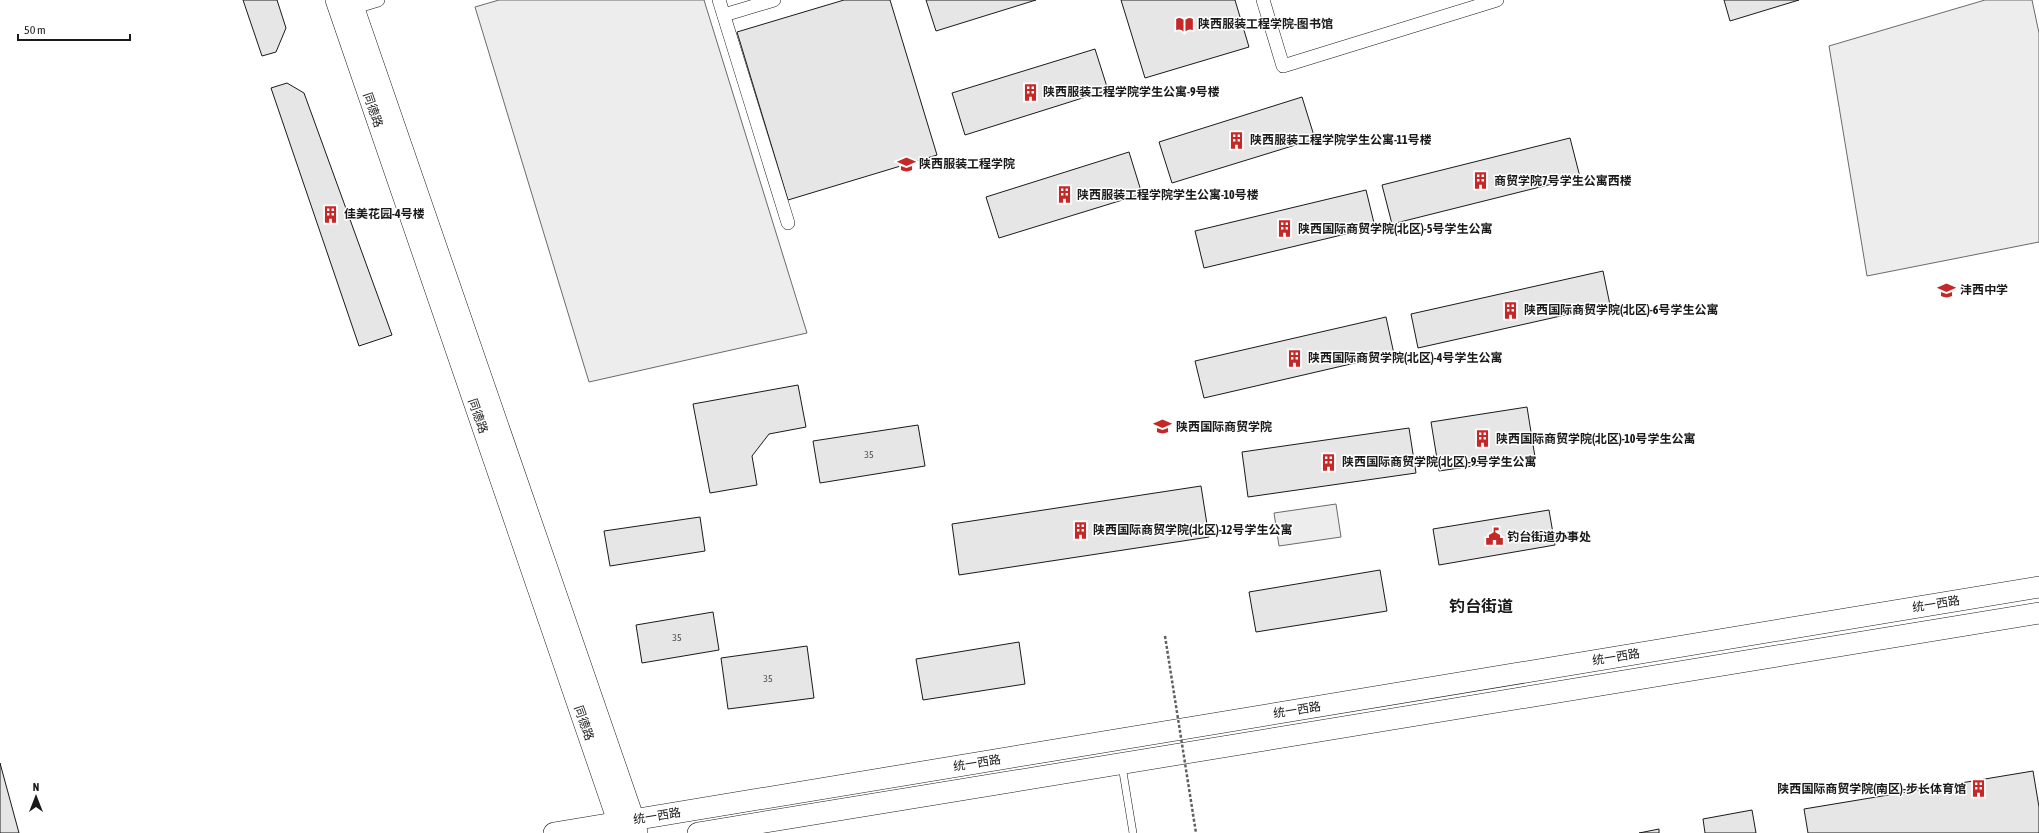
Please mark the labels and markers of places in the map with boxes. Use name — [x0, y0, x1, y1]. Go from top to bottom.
library icon: 陕西服装工程学院-图书馆 — [1175, 14, 1195, 34]
place label: 陕西服装工程学院-图书馆 — [1198, 17, 1333, 31]
building icon: 陕西服装工程学院学生公寓-9号楼 — [1020, 82, 1040, 102]
place label: 陕西服装工程学院学生公寓-9号楼 — [1043, 85, 1220, 99]
building icon: 陕西服装工程学院学生公寓-11号楼 — [1227, 130, 1247, 150]
place label: 陕西服装工程学院学生公寓-11号楼 — [1250, 133, 1432, 147]
school or university icon: 陕西服装工程学院 — [896, 154, 916, 174]
place label: 陕西服装工程学院 — [919, 157, 1015, 171]
building icon: 商贸学院7号学生公寓西楼 — [1471, 171, 1491, 191]
place label: 商贸学院7号学生公寓西楼 — [1494, 174, 1632, 188]
building icon: 陕西服装工程学院学生公寓-10号楼 — [1054, 185, 1074, 205]
place label: 陕西服装工程学院学生公寓-10号楼 — [1077, 188, 1259, 202]
building icon: 佳美花园-4号楼 — [321, 204, 341, 224]
place label: 佳美花园-4号楼 — [344, 207, 425, 221]
building icon: 陕西国际商贸学院(北区)-5号学生公寓 — [1275, 219, 1295, 239]
place label: 陕西国际商贸学院(北区)-5号学生公寓 — [1298, 222, 1492, 236]
school or university icon: 沣西中学 — [1937, 280, 1957, 300]
place label: 沣西中学 — [1960, 283, 2008, 297]
building icon: 陕西国际商贸学院(北区)-6号学生公寓 — [1501, 300, 1521, 320]
place label: 陕西国际商贸学院(北区)-6号学生公寓 — [1524, 303, 1718, 317]
building icon: 陕西国际商贸学院(北区)-4号学生公寓 — [1285, 348, 1305, 368]
place label: 陕西国际商贸学院(北区)-4号学生公寓 — [1308, 351, 1502, 365]
school or university icon: 陕西国际商贸学院 — [1153, 417, 1173, 437]
place label: 陕西国际商贸学院 — [1176, 420, 1272, 434]
building icon: 陕西国际商贸学院(北区)-10号学生公寓 — [1473, 429, 1493, 449]
place label: 陕西国际商贸学院(北区)-10号学生公寓 — [1496, 432, 1695, 446]
building icon: 陕西国际商贸学院(北区)-9号学生公寓 — [1319, 452, 1339, 472]
place label: 陕西国际商贸学院(北区)-9号学生公寓 — [1342, 455, 1536, 469]
building icon: 陕西国际商贸学院(北区)-12号学生公寓 — [1070, 520, 1090, 540]
place label: 陕西国际商贸学院(北区)-12号学生公寓 — [1093, 523, 1292, 537]
public building icon: 钓台街道办事处 — [1484, 527, 1504, 547]
place label: 钓台街道办事处 — [1507, 530, 1591, 544]
building icon: 陕西国际商贸学院(南区)-步长体育馆 — [1969, 779, 1989, 799]
place label: 陕西国际商贸学院(南区)-步长体育馆 — [1777, 782, 1966, 796]

